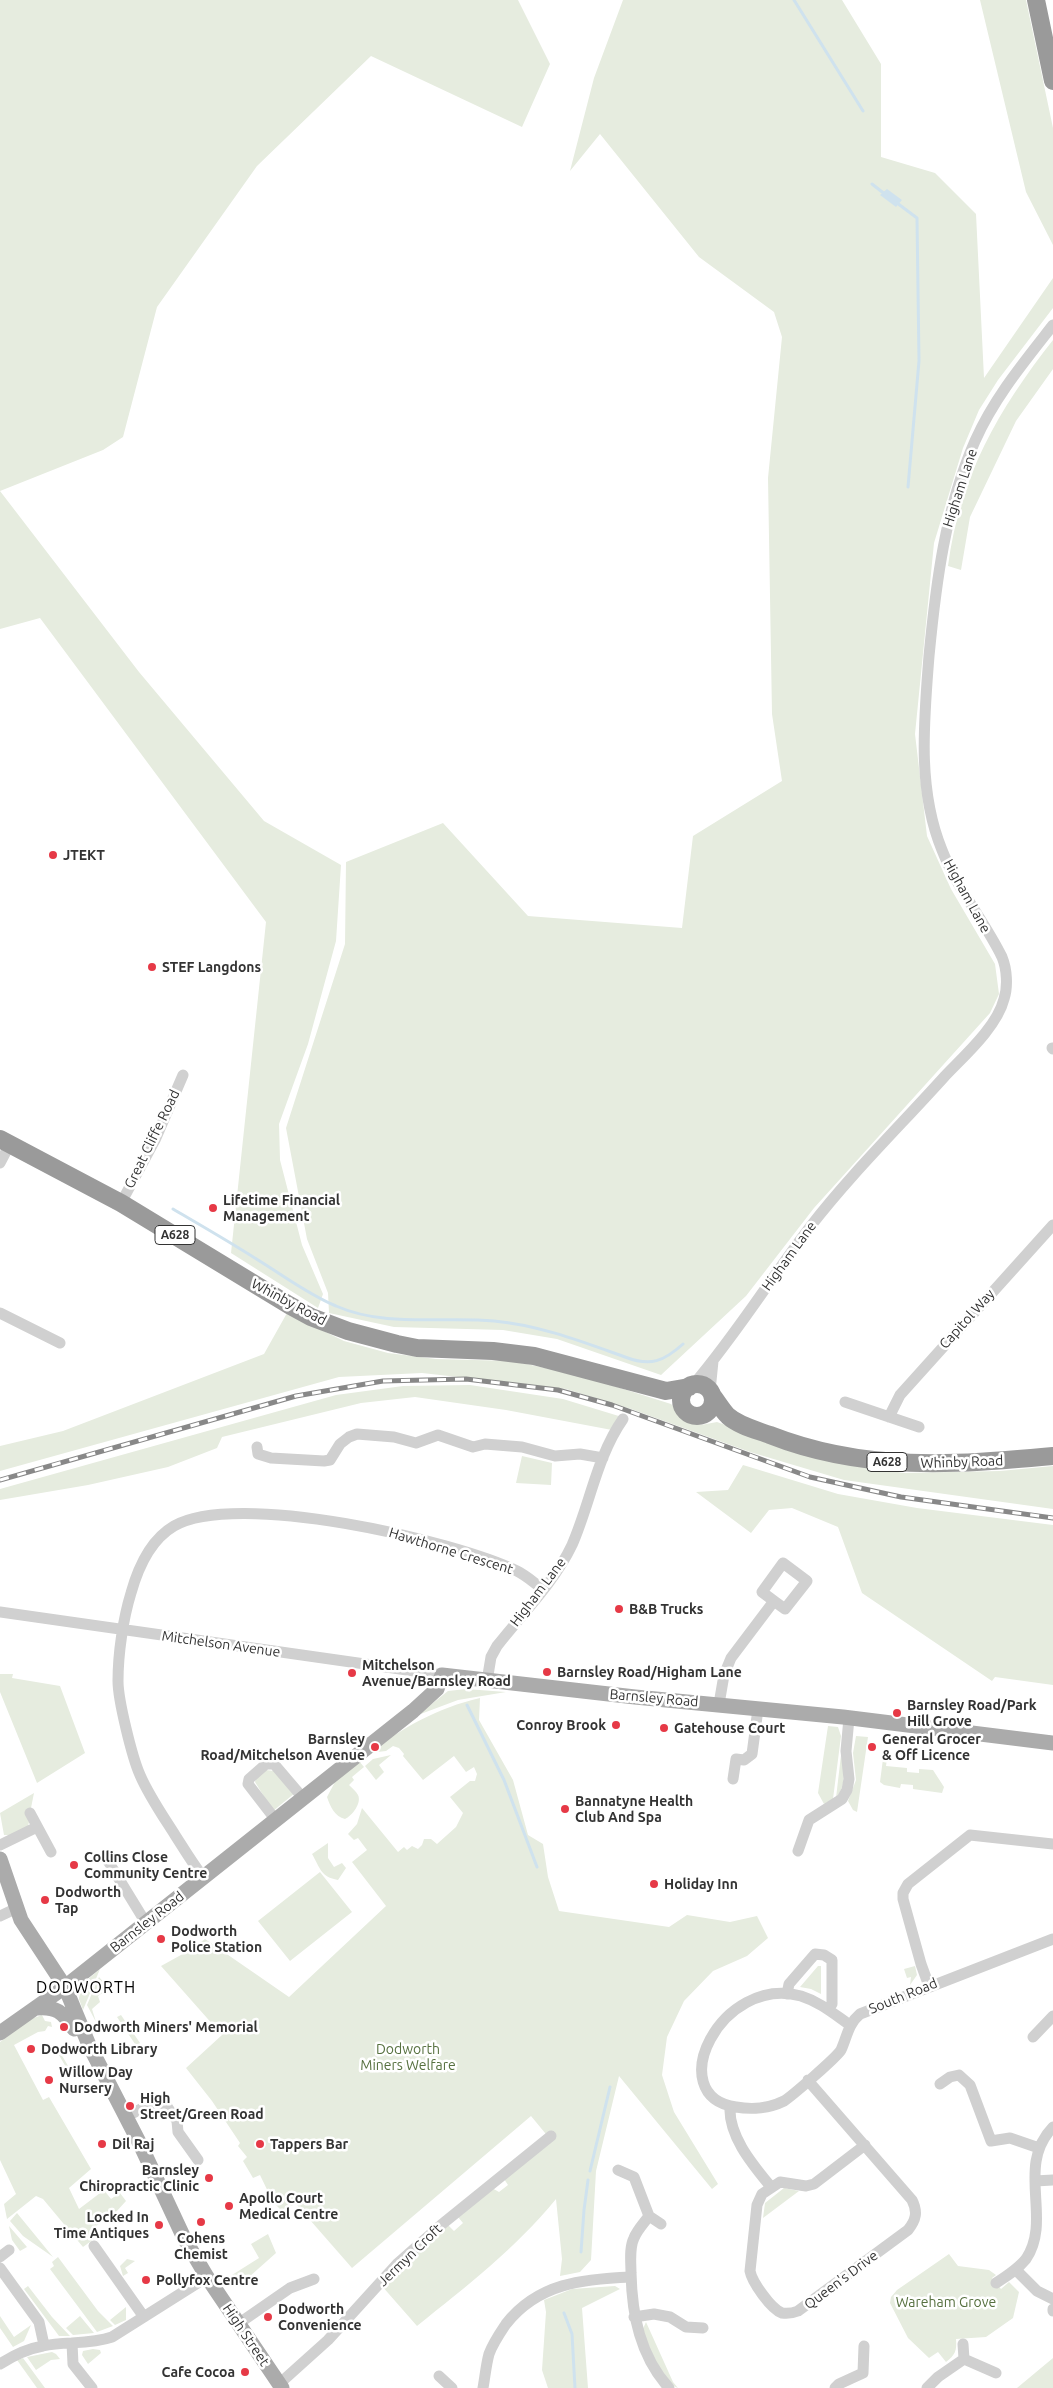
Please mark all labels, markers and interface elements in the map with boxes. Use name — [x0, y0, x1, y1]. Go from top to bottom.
street label: Higham Lane — [939, 447, 981, 529]
place label: JTEKT — [63, 847, 105, 863]
marker: JTEKT — [47, 849, 59, 861]
street label: Higham Lane — [940, 856, 994, 936]
place label: STEF Langdons — [162, 959, 261, 975]
marker: STEF Langdons — [146, 961, 158, 973]
street label: Great Cliffe Road — [121, 1087, 183, 1191]
place label: Lifetime Financial Management — [223, 1192, 340, 1224]
marker: Lifetime Financial Management — [207, 1202, 219, 1214]
street label: Higham Lane — [758, 1218, 820, 1294]
road number: A628 — [155, 1226, 195, 1244]
street label: Whinby Road — [249, 1275, 329, 1329]
street label: Capitol Way — [936, 1286, 998, 1352]
road number: A628 — [867, 1452, 907, 1471]
street label: Whinby Road — [920, 1452, 1004, 1472]
street label: Hawthorne Crescent — [387, 1524, 515, 1578]
street label: Higham Lane — [507, 1554, 569, 1630]
place label: B&B Trucks — [629, 1601, 703, 1617]
marker: B&B Trucks — [613, 1603, 625, 1615]
street label: Mitchelson Avenue — [161, 1627, 281, 1661]
place label: Mitchelson Avenue/Barnsley Road — [362, 1657, 511, 1690]
place label: Barnsley Road/Higham Lane — [557, 1664, 742, 1680]
marker: Barnsley Road/Higham Lane — [541, 1666, 553, 1678]
marker: Mitchelson Avenue/Barnsley Road — [346, 1667, 358, 1679]
street label: Barnsley Road — [609, 1686, 699, 1710]
place label: Barnsley Road/Park Hill Grove — [907, 1697, 1037, 1730]
marker: Barnsley Road/Park Hill Grove — [891, 1707, 903, 1719]
place label: Conroy Brook — [516, 1717, 606, 1733]
marker: Conroy Brook — [610, 1719, 622, 1731]
place label: Gatehouse Court — [674, 1720, 785, 1736]
marker: Gatehouse Court — [658, 1722, 670, 1734]
place label: Barnsley Road/Mitchelson Avenue — [200, 1731, 365, 1764]
place label: General Grocer & Off Licence — [882, 1731, 981, 1764]
marker: Barnsley Road/Mitchelson Avenue — [369, 1741, 381, 1753]
marker: General Grocer & Off Licence — [866, 1741, 878, 1753]
place label: Bannatyne Health Club And Spa — [575, 1793, 693, 1825]
marker: Bannatyne Health Club And Spa — [559, 1803, 571, 1815]
place label: Collins Close Community Centre — [84, 1849, 207, 1881]
marker: Collins Close Community Centre — [68, 1859, 80, 1871]
place label: Holiday Inn — [664, 1876, 738, 1892]
marker: Holiday Inn — [648, 1878, 660, 1890]
place label: Dodworth Tap — [55, 1884, 121, 1916]
street label: Barnsley Road — [107, 1888, 187, 1956]
marker: Dodworth Tap — [39, 1894, 51, 1906]
place label: Dodworth Police Station — [171, 1923, 262, 1955]
marker: Dodworth Police Station — [155, 1933, 167, 1945]
street label: South Road — [866, 1975, 940, 2017]
district label: DODWORTH — [35, 1978, 137, 1998]
place label: Dodworth Miners' Memorial — [74, 2019, 258, 2035]
marker: Dodworth Miners' Memorial — [58, 2021, 70, 2033]
place label: Dodworth Library — [41, 2041, 157, 2057]
park label: Dodworth Miners Welfare — [360, 2041, 456, 2074]
marker: Dodworth Library — [25, 2043, 37, 2055]
place label: Willow Day Nursery — [59, 2064, 133, 2096]
marker: Willow Day Nursery — [43, 2074, 55, 2086]
place label: High Street/Green Road — [140, 2090, 264, 2122]
marker: High Street/Green Road — [124, 2100, 136, 2112]
place label: Dil Raj — [112, 2136, 154, 2152]
place label: Tappers Bar — [270, 2136, 348, 2152]
marker: Dil Raj — [96, 2138, 108, 2150]
marker: Tappers Bar — [254, 2138, 266, 2150]
place label: Barnsley Chiropractic Clinic — [79, 2162, 199, 2194]
marker: Barnsley Chiropractic Clinic — [203, 2172, 215, 2184]
place label: Apollo Court Medical Centre — [239, 2190, 338, 2222]
marker: Apollo Court Medical Centre — [223, 2200, 235, 2212]
place label: Locked In Time Antiques — [54, 2209, 149, 2242]
marker: Cohens Chemist — [195, 2216, 207, 2228]
marker: Locked In Time Antiques — [153, 2219, 165, 2231]
street label: Jermyn Croft — [374, 2220, 446, 2290]
place label: Cohens Chemist — [174, 2230, 228, 2262]
street label: Queen's Drive — [801, 2247, 881, 2313]
place label: Pollyfox Centre — [156, 2272, 258, 2288]
marker: Pollyfox Centre — [140, 2274, 152, 2286]
park label: Wareham Grove — [896, 2294, 996, 2310]
street label: High Street — [219, 2301, 273, 2369]
place label: Dodworth Convenience — [278, 2301, 362, 2334]
marker: Dodworth Convenience — [262, 2311, 274, 2323]
place label: Cafe Cocoa — [161, 2364, 235, 2380]
marker: Cafe Cocoa — [239, 2366, 251, 2378]

